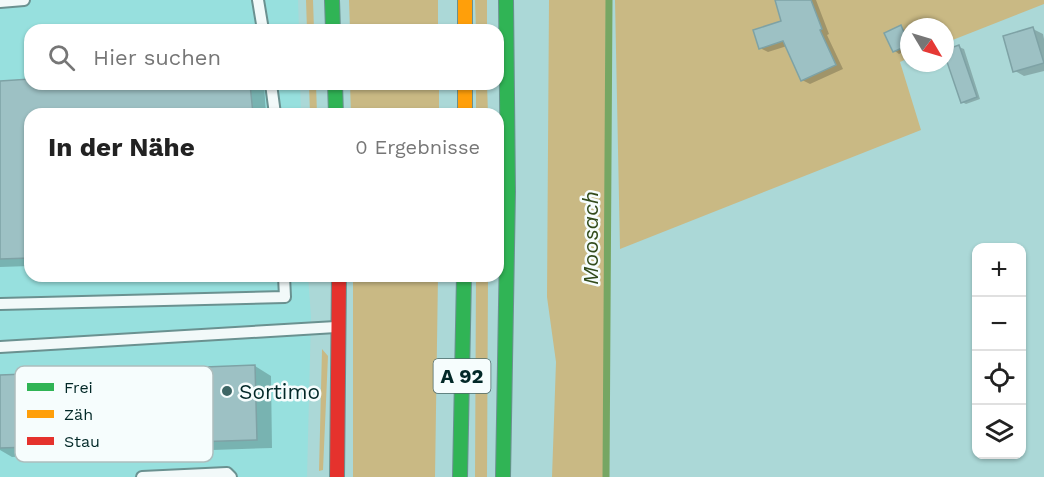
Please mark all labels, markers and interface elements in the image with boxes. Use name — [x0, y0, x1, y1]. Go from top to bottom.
north arrow — [900, 18, 954, 72]
search box — [24, 24, 504, 90]
icon: search — [45, 41, 78, 74]
text: Hier suchen — [93, 45, 221, 70]
text: In der Nähe — [48, 132, 195, 162]
text: 0 Ergebnisse — [355, 135, 480, 159]
water label: Moosach — [578, 191, 603, 285]
map controls — [972, 243, 1026, 459]
button: + — [972, 243, 1026, 297]
button: − — [972, 297, 1026, 351]
button: locate — [972, 351, 1026, 405]
road number: A 92 — [434, 359, 490, 393]
legend — [15, 366, 213, 462]
text: Frei — [64, 378, 93, 397]
place label: Sortimo — [239, 379, 320, 404]
marker: Sortimo — [220, 384, 234, 398]
text: Zäh — [64, 405, 93, 424]
button: layers — [972, 405, 1026, 459]
text: Stau — [64, 432, 100, 451]

